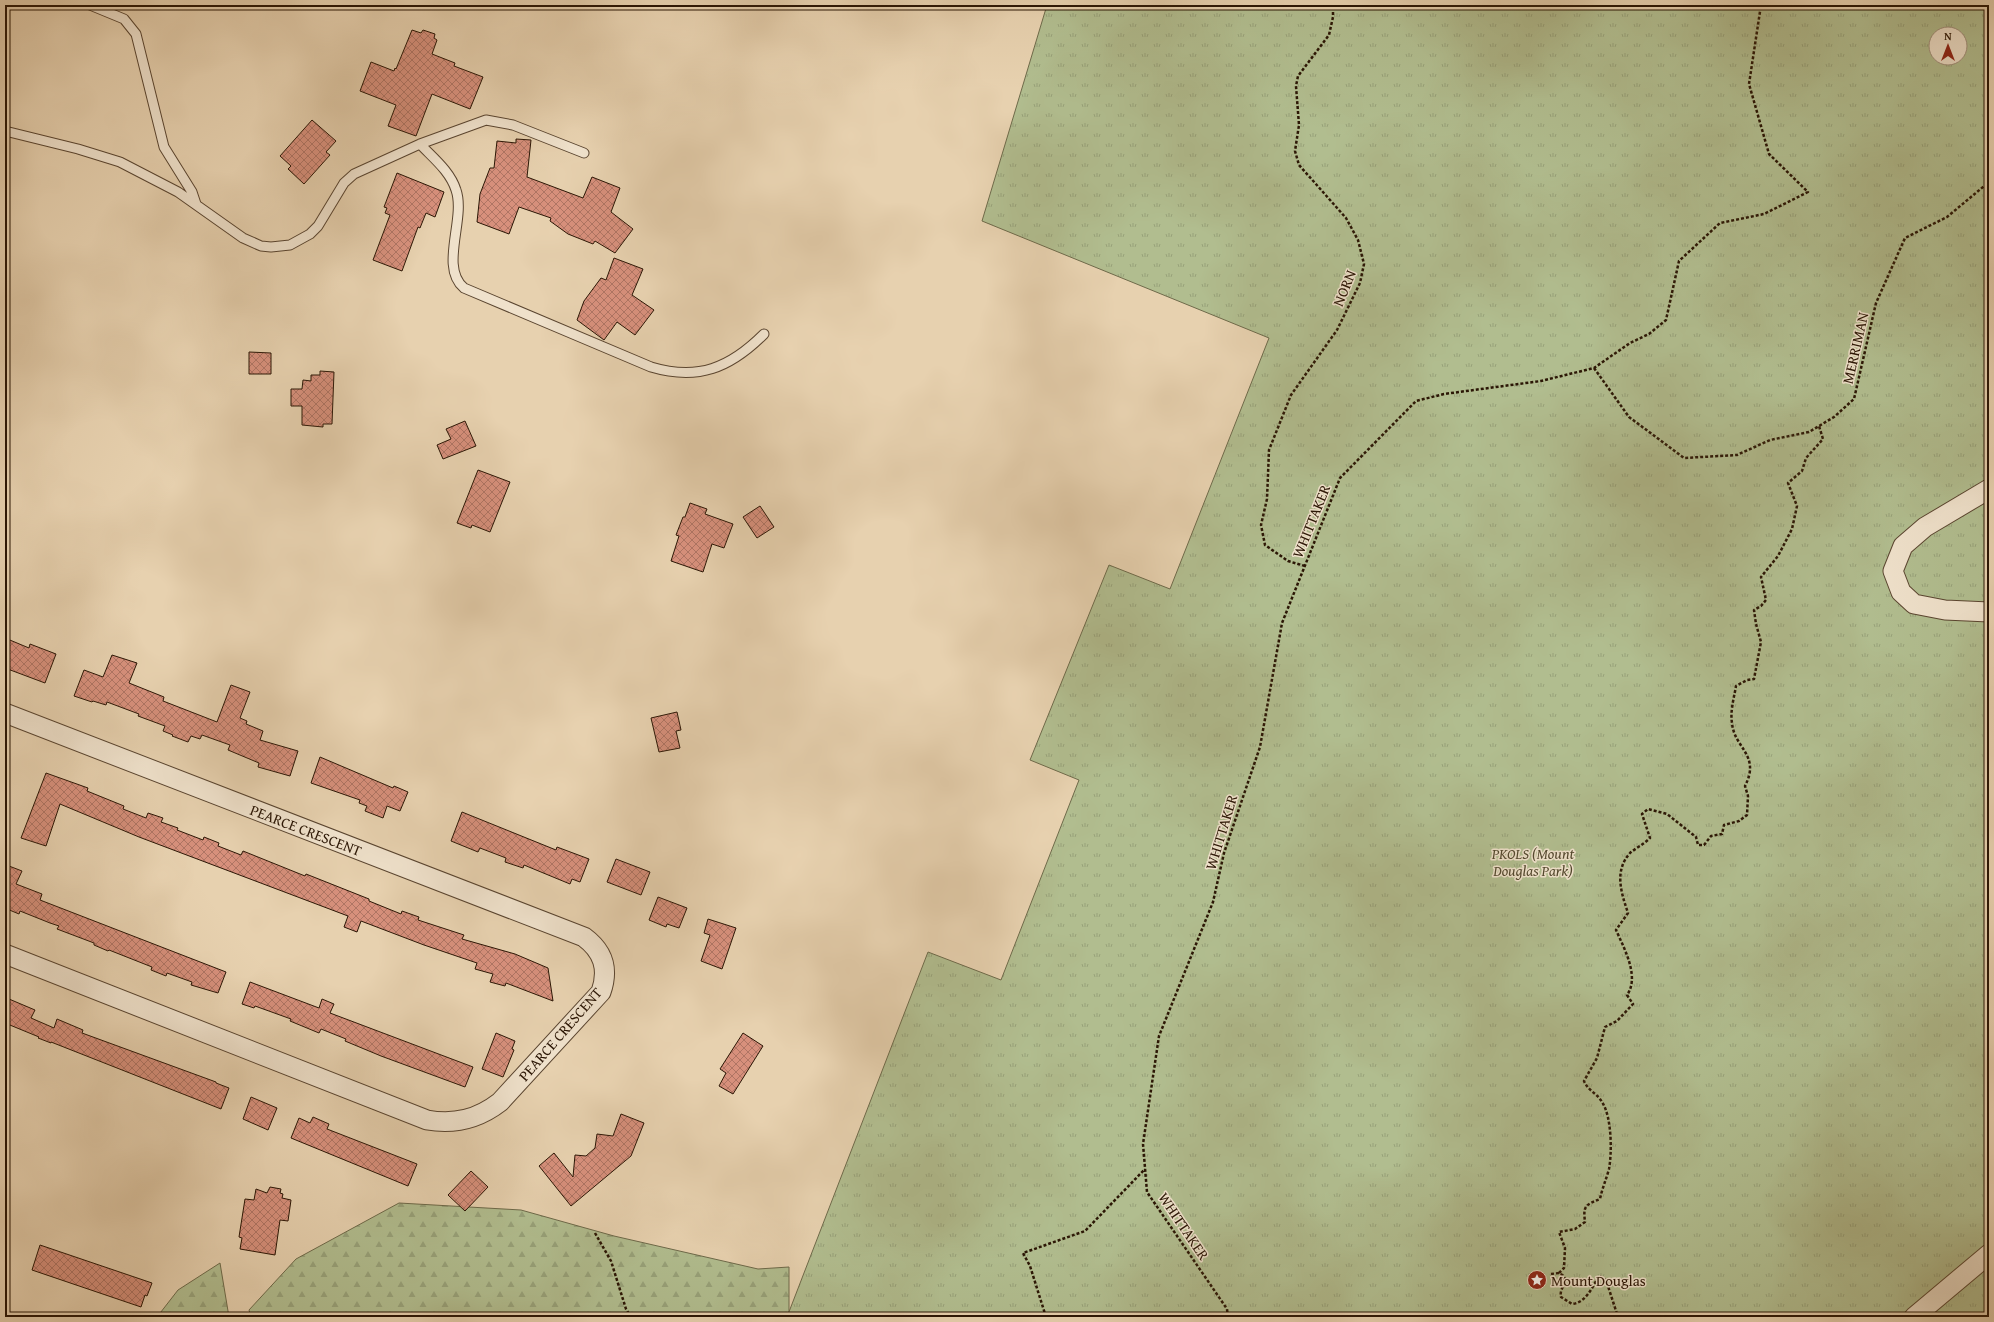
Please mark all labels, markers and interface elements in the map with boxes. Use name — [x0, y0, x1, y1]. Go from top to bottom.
north arrow — [1928, 26, 1968, 66]
text: N — [1944, 28, 1952, 44]
street label: NORN — [1327, 267, 1361, 309]
street label: MERRIMAN — [1837, 310, 1873, 386]
street label: WHITTAKER — [1287, 481, 1335, 561]
street label: WHITTAKER — [1200, 792, 1242, 872]
street label: PEARCE CRESCENT — [247, 799, 365, 861]
park label: PKOLS (Mount Douglas Park) — [1491, 843, 1574, 881]
street label: PEARCE CRESCENT — [513, 982, 607, 1085]
street label: WHITTAKER — [1154, 1188, 1215, 1264]
place icon: Mount Douglas — [1526, 1269, 1548, 1291]
place label: Mount Douglas — [1551, 1270, 1646, 1291]

